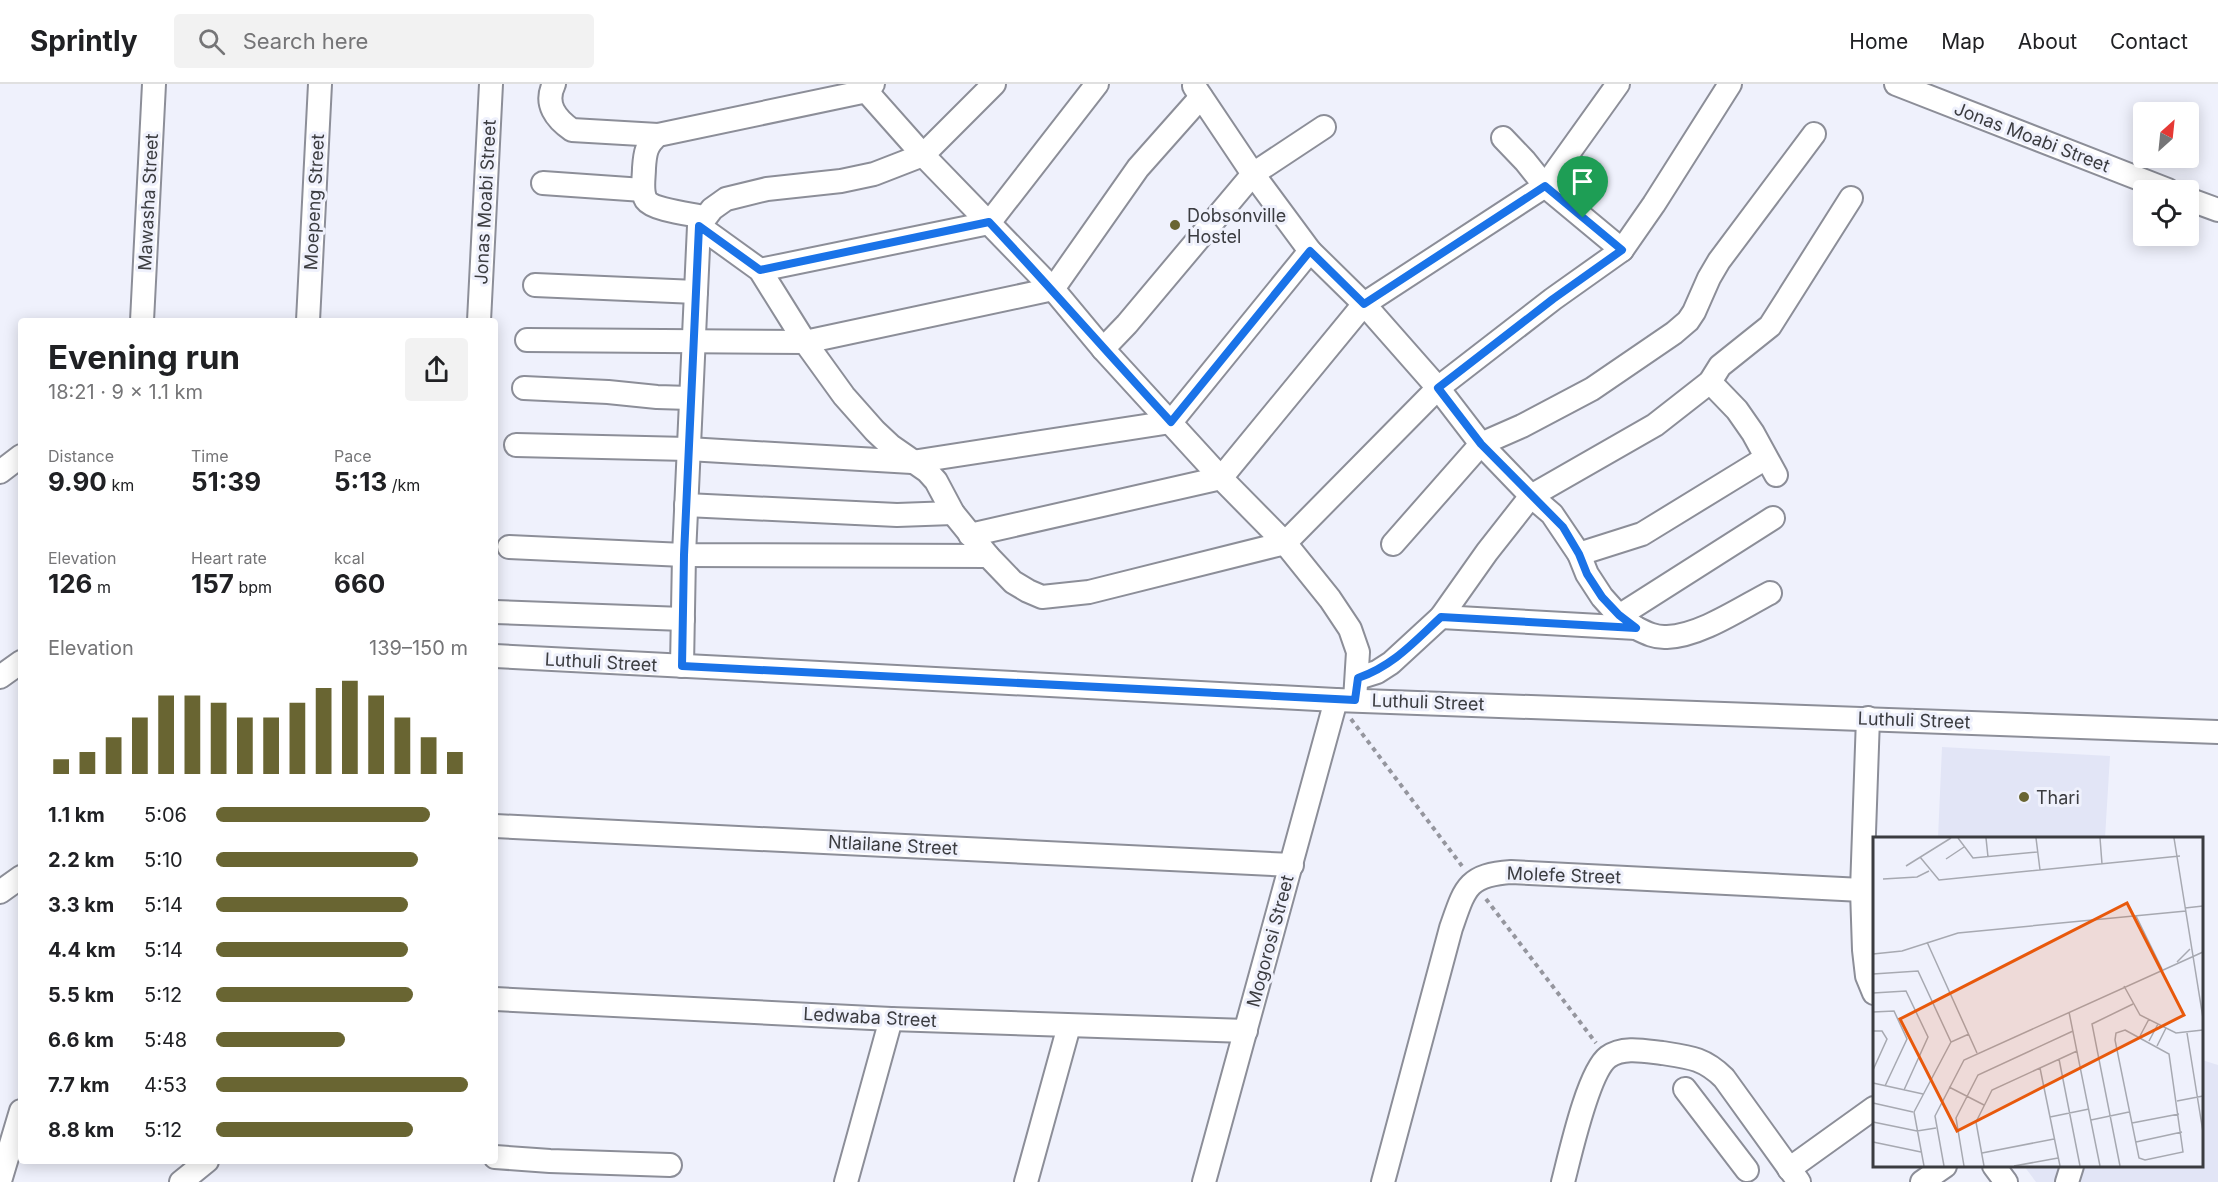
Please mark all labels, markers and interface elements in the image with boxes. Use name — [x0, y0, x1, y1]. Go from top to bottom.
search box — [174, 14, 594, 68]
text: Sprintly — [30, 24, 138, 58]
icon: search — [195, 25, 228, 58]
text: Search here — [243, 28, 368, 54]
text: Home — [1849, 29, 1908, 54]
text: Map — [1941, 29, 1985, 54]
text: About — [2018, 29, 2077, 54]
text: Contact — [2110, 29, 2188, 54]
street label: Jonas Moabi Street — [1951, 98, 2113, 176]
north arrow — [2133, 102, 2199, 168]
map controls — [2133, 102, 2199, 246]
street label: Jonas Moabi Street — [470, 119, 500, 285]
street label: Mawasha Street — [134, 133, 162, 271]
street label: Moepeng Street — [300, 133, 328, 271]
pin — [1557, 156, 1608, 218]
icon: arrive — [1566, 165, 1599, 198]
button: locate — [2133, 180, 2199, 246]
place label: Dobsonville Hostel — [1187, 205, 1286, 247]
marker: Dobsonville Hostel — [1168, 218, 1182, 232]
text: Evening run — [48, 337, 240, 377]
button: share — [405, 338, 468, 401]
text: 18:21 · 9 × 1.1 km — [48, 380, 203, 404]
text: Distance — [48, 446, 114, 466]
text: Time — [191, 446, 229, 466]
text: Pace — [334, 446, 372, 466]
text: 9.90 — [48, 466, 107, 497]
text: 51:39 — [191, 466, 261, 497]
text: 5:13 — [334, 466, 387, 497]
text: km — [107, 475, 134, 495]
text: /km — [387, 475, 420, 495]
text: Elevation — [48, 548, 117, 568]
text: Heart rate — [191, 548, 267, 568]
text: kcal — [334, 548, 365, 568]
text: 126 — [48, 568, 92, 599]
text: 157 — [191, 568, 234, 599]
text: 660 — [334, 568, 385, 599]
text: m — [92, 577, 111, 597]
text: bpm — [234, 577, 272, 597]
text: Elevation — [48, 636, 134, 660]
text: 139–150 m — [369, 636, 468, 660]
street label: Luthuli Street — [544, 649, 658, 675]
street label: Luthuli Street — [1371, 690, 1485, 714]
street label: Luthuli Street — [1857, 708, 1971, 732]
place label: Thari — [2036, 787, 2080, 808]
marker: Thari — [2017, 790, 2031, 804]
text: 1.1 km — [48, 803, 105, 827]
text: 5:06 — [144, 803, 187, 827]
street label: Ntlailane Street — [828, 831, 959, 859]
inset map — [1873, 837, 2203, 1167]
text: 2.2 km — [48, 848, 114, 872]
text: 5:10 — [144, 848, 183, 872]
street label: Molefe Street — [1506, 863, 1622, 887]
street label: Mogorosi Street — [1242, 873, 1298, 1009]
text: 3.3 km — [48, 893, 114, 917]
text: 5:14 — [144, 893, 183, 917]
text: 4.4 km — [48, 938, 116, 962]
text: 5:14 — [144, 938, 183, 962]
text: 5.5 km — [48, 983, 114, 1007]
text: 5:12 — [144, 983, 182, 1007]
street label: Ledwaba Street — [803, 1003, 937, 1031]
text: 6.6 km — [48, 1028, 114, 1052]
text: 5:48 — [144, 1028, 187, 1052]
text: 7.7 km — [48, 1073, 110, 1097]
text: 4:53 — [144, 1073, 187, 1097]
text: 8.8 km — [48, 1118, 114, 1142]
text: 5:12 — [144, 1118, 182, 1142]

